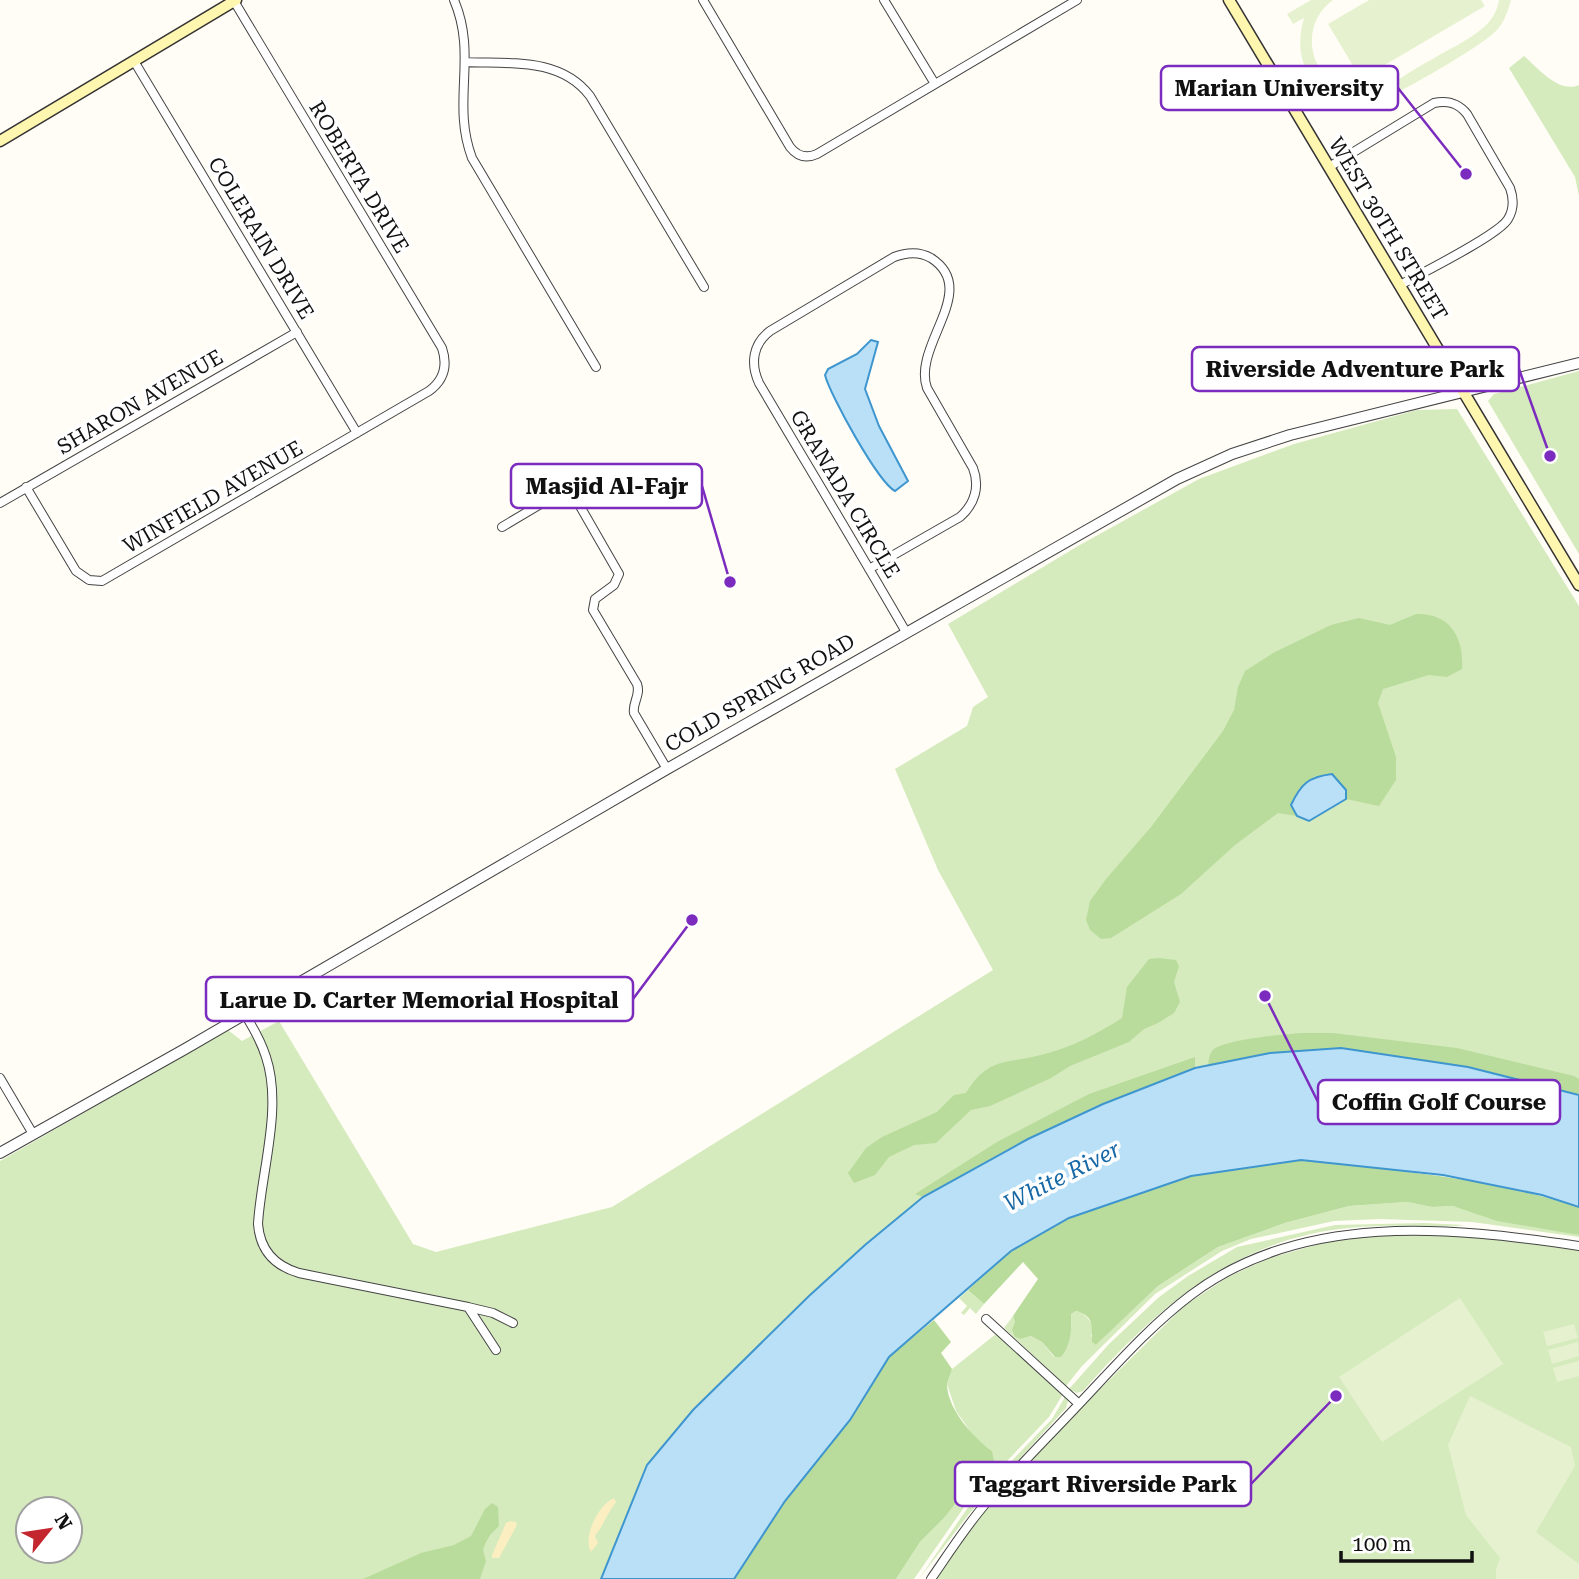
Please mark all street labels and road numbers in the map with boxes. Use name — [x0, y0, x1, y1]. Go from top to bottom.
street label: ROBERTA DRIVE — [304, 97, 414, 257]
street label: WEST 30TH STREET — [1324, 133, 1452, 325]
street label: COLERAIN DRIVE — [203, 153, 319, 323]
street label: SHARON AVENUE — [53, 345, 227, 459]
street label: GRANADA CIRCLE — [785, 406, 905, 582]
street label: WINFIELD AVENUE — [119, 436, 307, 558]
street label: COLD SPRING ROAD — [661, 629, 859, 757]

